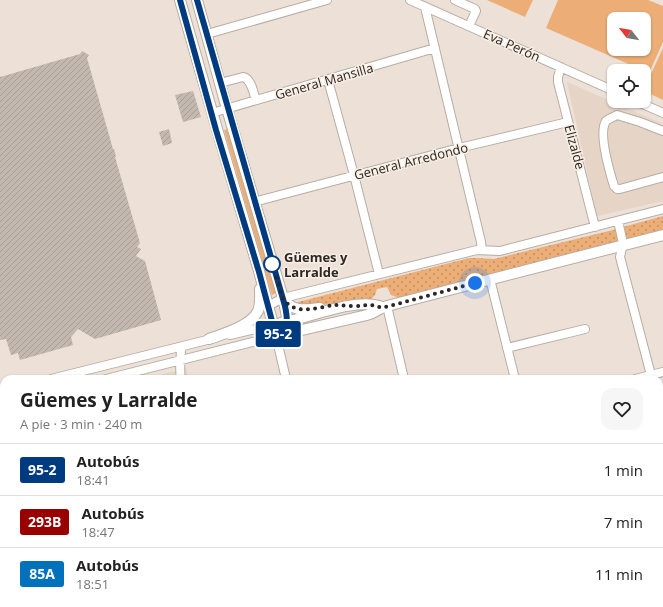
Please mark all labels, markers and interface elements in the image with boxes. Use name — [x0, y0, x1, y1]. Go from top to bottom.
north arrow — [607, 12, 651, 56]
map controls — [607, 12, 651, 108]
street label: Eva Perón — [481, 24, 543, 66]
street label: General Mansilla — [273, 58, 375, 104]
button: locate — [607, 64, 651, 108]
street label: Elizalde — [560, 123, 590, 171]
street label: General Arredondo — [352, 138, 470, 184]
place label: Güemes y Larralde — [284, 248, 348, 281]
marker: Güemes y Larralde — [263, 255, 281, 273]
your location — [465, 273, 485, 293]
line badge: 95-2 — [250, 321, 306, 347]
text: 95-2 — [264, 324, 292, 343]
text: Güemes y Larralde — [20, 387, 197, 413]
button: heart — [601, 388, 643, 430]
text: A pie · 3 min · 240 m — [20, 415, 142, 433]
text: Autobús — [77, 451, 139, 471]
text: 95-2 — [28, 460, 57, 479]
text: 1 min — [604, 460, 643, 480]
text: 18:41 — [77, 471, 110, 489]
text: Autobús — [81, 503, 144, 523]
text: 293B — [28, 512, 61, 531]
text: 7 min — [604, 512, 643, 532]
text: 18:47 — [81, 523, 115, 541]
text: Autobús — [76, 555, 139, 575]
text: 85A — [29, 564, 55, 583]
text: 11 min — [595, 564, 643, 584]
text: 18:51 — [76, 575, 109, 593]

